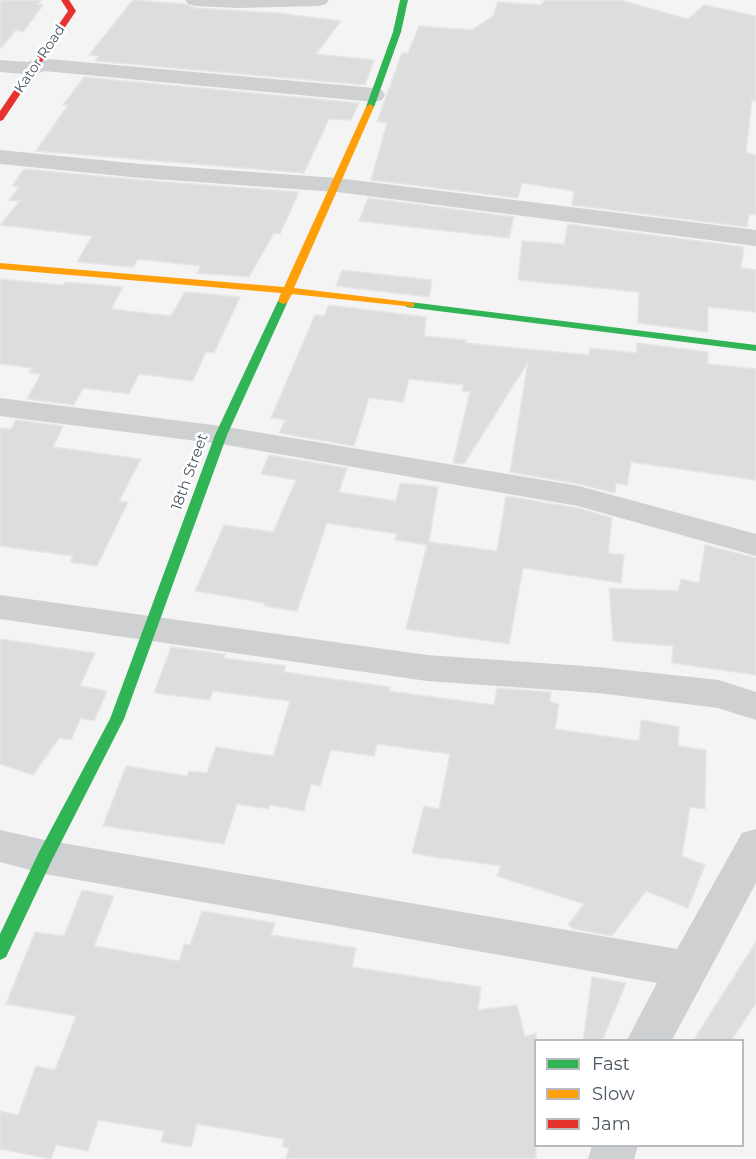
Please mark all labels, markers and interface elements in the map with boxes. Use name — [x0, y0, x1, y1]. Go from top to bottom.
street label: Kator Road — [11, 22, 69, 96]
street label: 18th Street — [168, 431, 212, 513]
legend — [534, 1039, 744, 1147]
text: Fast — [592, 1053, 630, 1075]
text: Slow — [592, 1083, 635, 1105]
text: Jam — [592, 1113, 631, 1135]

